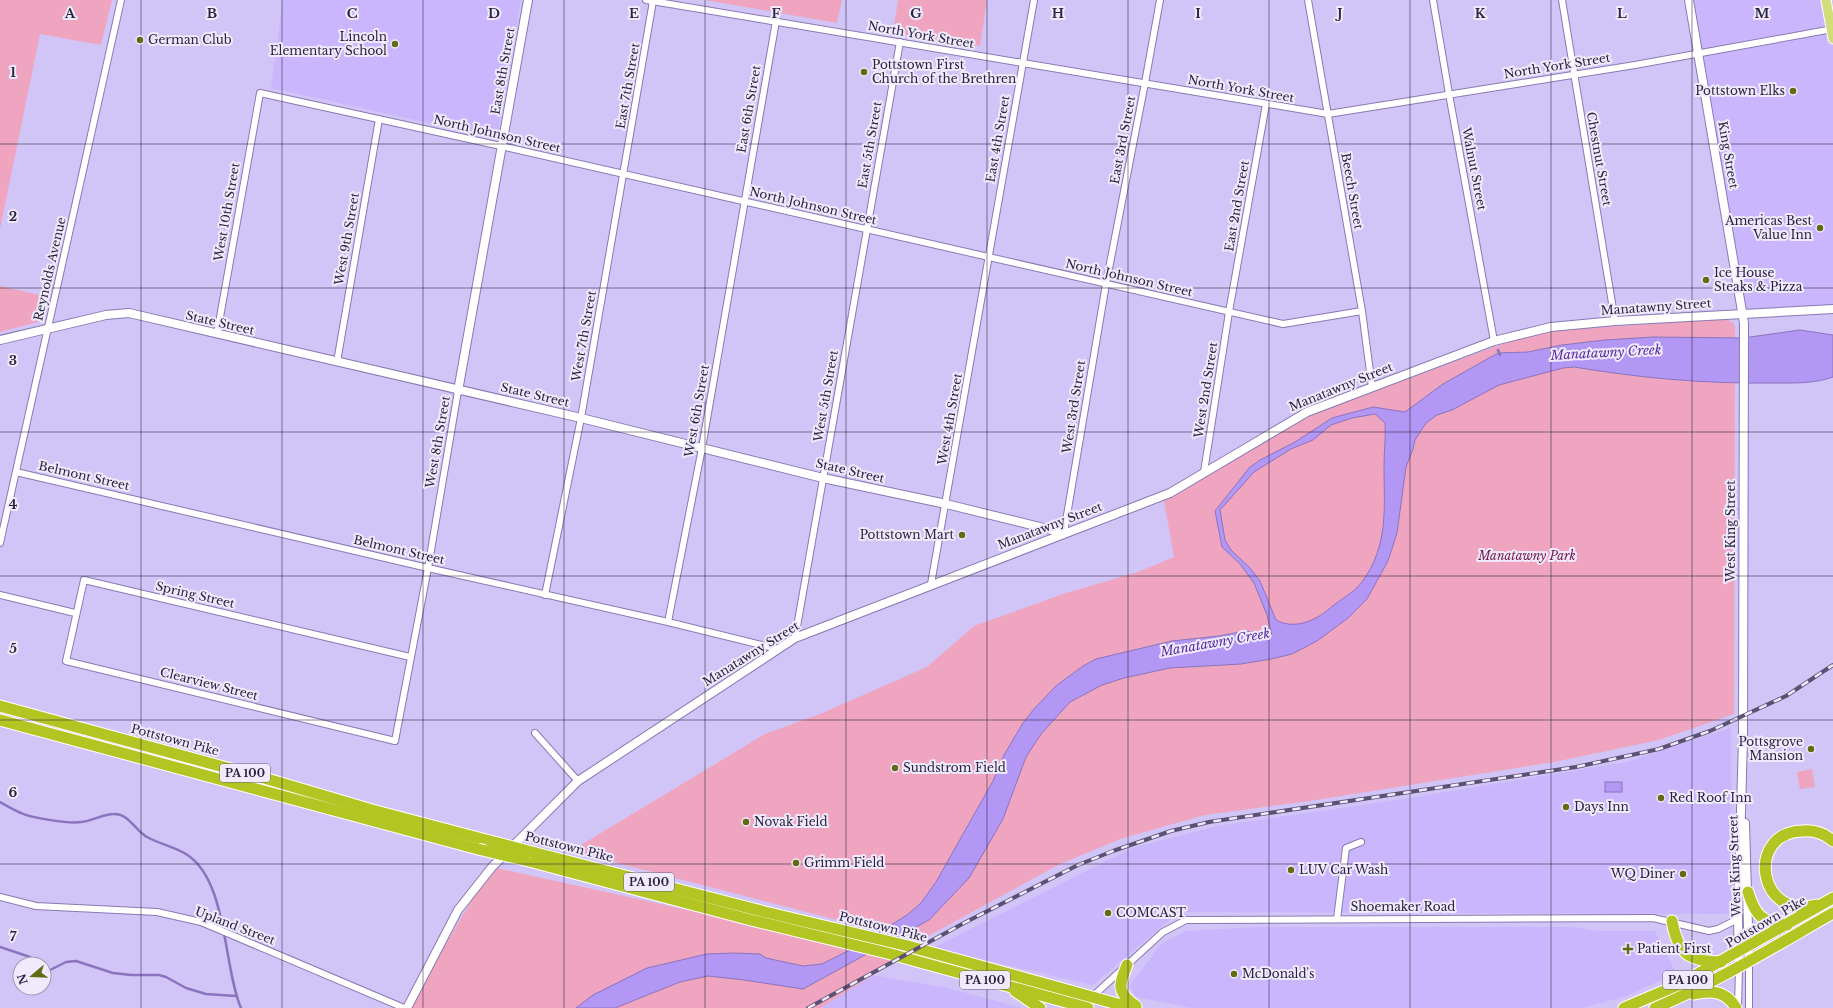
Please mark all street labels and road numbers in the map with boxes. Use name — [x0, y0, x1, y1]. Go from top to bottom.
street label: North York Street — [867, 18, 976, 51]
street label: East 8th Street — [487, 26, 518, 116]
street label: East 7th Street — [613, 41, 643, 130]
street label: North York Street — [1503, 50, 1612, 81]
street label: East 6th Street — [733, 63, 764, 154]
street label: North York Street — [1187, 72, 1296, 105]
street label: East 4th Street — [982, 94, 1013, 184]
street label: East 3rd Street — [1107, 94, 1138, 185]
street label: East 5th Street — [854, 100, 885, 190]
street label: Chestnut Street — [1584, 111, 1615, 208]
street label: North Johnson Street — [432, 112, 563, 156]
street label: King Street — [1715, 120, 1742, 190]
street label: Walnut Street — [1459, 125, 1490, 212]
street label: Beech Street — [1338, 152, 1367, 231]
street label: East 2nd Street — [1221, 159, 1252, 253]
street label: West 10th Street — [210, 161, 243, 263]
street label: North Johnson Street — [748, 184, 879, 228]
street label: West 9th Street — [331, 191, 362, 287]
street label: Reynolds Avenue — [30, 215, 69, 322]
street label: North Johnson Street — [1064, 256, 1195, 300]
street label: West 7th Street — [568, 289, 599, 383]
street label: Manatawny Street — [1600, 295, 1712, 318]
street label: State Street — [184, 307, 256, 338]
street label: West 2nd Street — [1190, 340, 1221, 440]
street label: West 5th Street — [810, 349, 841, 444]
street label: West 3rd Street — [1059, 359, 1088, 456]
street label: Manatawny Street — [1287, 359, 1395, 414]
street label: West 6th Street — [681, 363, 712, 459]
street label: West 4th Street — [934, 371, 965, 467]
street label: State Street — [499, 379, 571, 410]
street label: West 8th Street — [422, 394, 453, 490]
street label: State Street — [814, 455, 886, 486]
street label: Belmont Street — [37, 458, 132, 493]
street label: West King Street — [1723, 480, 1738, 583]
street label: Manatawny Street — [995, 499, 1105, 552]
street label: Belmont Street — [352, 532, 447, 567]
street label: Spring Street — [154, 578, 236, 611]
street label: Manatawny Street — [700, 618, 802, 689]
street label: Clearview Street — [159, 664, 260, 703]
street label: Pottstown Pike — [129, 721, 221, 759]
road number: PA 100 — [220, 764, 270, 782]
street label: West King Street — [1725, 814, 1744, 918]
street label: Pottstown Pike — [523, 828, 615, 865]
road number: PA 100 — [624, 873, 674, 891]
street label: Pottstown Pike — [1723, 892, 1809, 951]
street label: Shoemaker Road — [1351, 899, 1455, 914]
street label: Upland Street — [193, 903, 278, 948]
street label: Pottstown Pike — [837, 908, 929, 945]
road number: PA 100 — [960, 971, 1010, 989]
road number: PA 100 — [1663, 971, 1713, 989]

